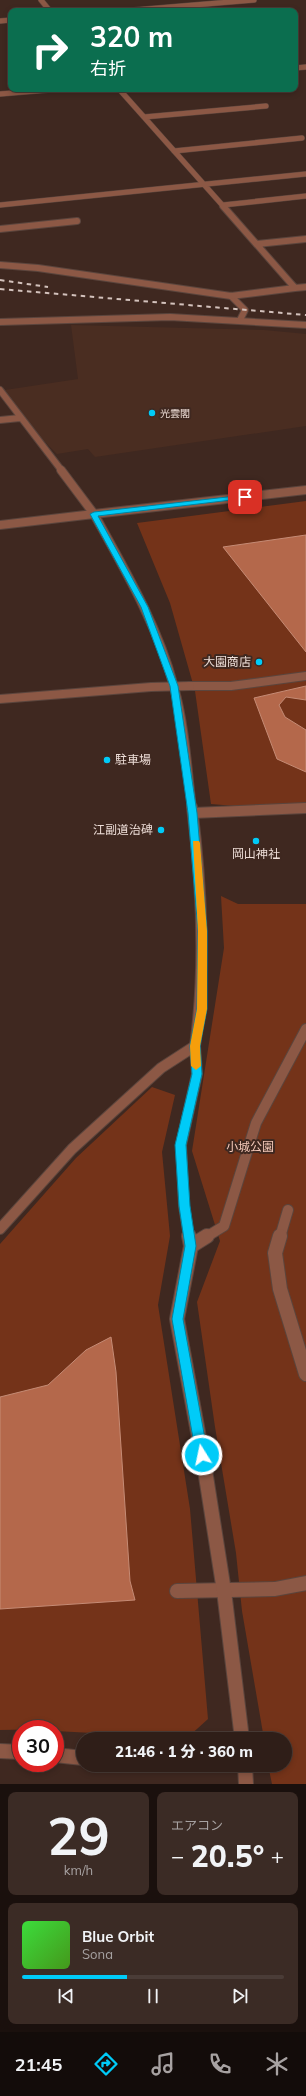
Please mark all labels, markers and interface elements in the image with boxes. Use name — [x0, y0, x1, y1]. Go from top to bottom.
text: 320 m — [90, 19, 173, 54]
icon: right — [24, 24, 76, 76]
text: 右折 — [90, 57, 126, 80]
place label: 光雲閣 — [160, 407, 190, 420]
marker: 光雲閣 — [147, 408, 157, 418]
pin — [228, 480, 262, 514]
icon: arrive — [234, 486, 256, 508]
place label: 大園商店 — [203, 654, 251, 669]
marker: 大園商店 — [254, 657, 264, 667]
place label: 駐車場 — [115, 752, 151, 767]
marker: 駐車場 — [102, 755, 112, 765]
place label: 江副道治碑 — [93, 822, 153, 837]
marker: 江副道治碑 — [156, 825, 166, 835]
marker: 岡山神社 — [251, 836, 261, 846]
place label: 岡山神社 — [232, 846, 280, 861]
park label: 小城公園 — [226, 1139, 274, 1154]
position arrow — [181, 1434, 223, 1476]
speed limit sign: 30 — [12, 1720, 64, 1772]
text: 21:46 · 1 分 · 360 m — [115, 1742, 253, 1761]
text: 29 — [47, 1803, 110, 1868]
text: エアコン — [171, 1817, 223, 1833]
text: 20.5° — [191, 1837, 264, 1875]
text: − — [171, 1842, 184, 1870]
text: + — [271, 1842, 284, 1870]
text: km/h — [64, 1862, 93, 1878]
text: Blue Orbit — [82, 1927, 154, 1946]
text: Sona — [82, 1946, 113, 1962]
icon: previous — [55, 1985, 77, 2007]
icon: pause — [142, 1985, 164, 2007]
icon: next — [229, 1985, 251, 2007]
icon: directions — [92, 2050, 120, 2078]
icon: music — [149, 2050, 177, 2078]
icon: phone — [206, 2050, 234, 2078]
icon: climate — [263, 2050, 291, 2078]
text: 21:45 — [15, 2053, 62, 2076]

